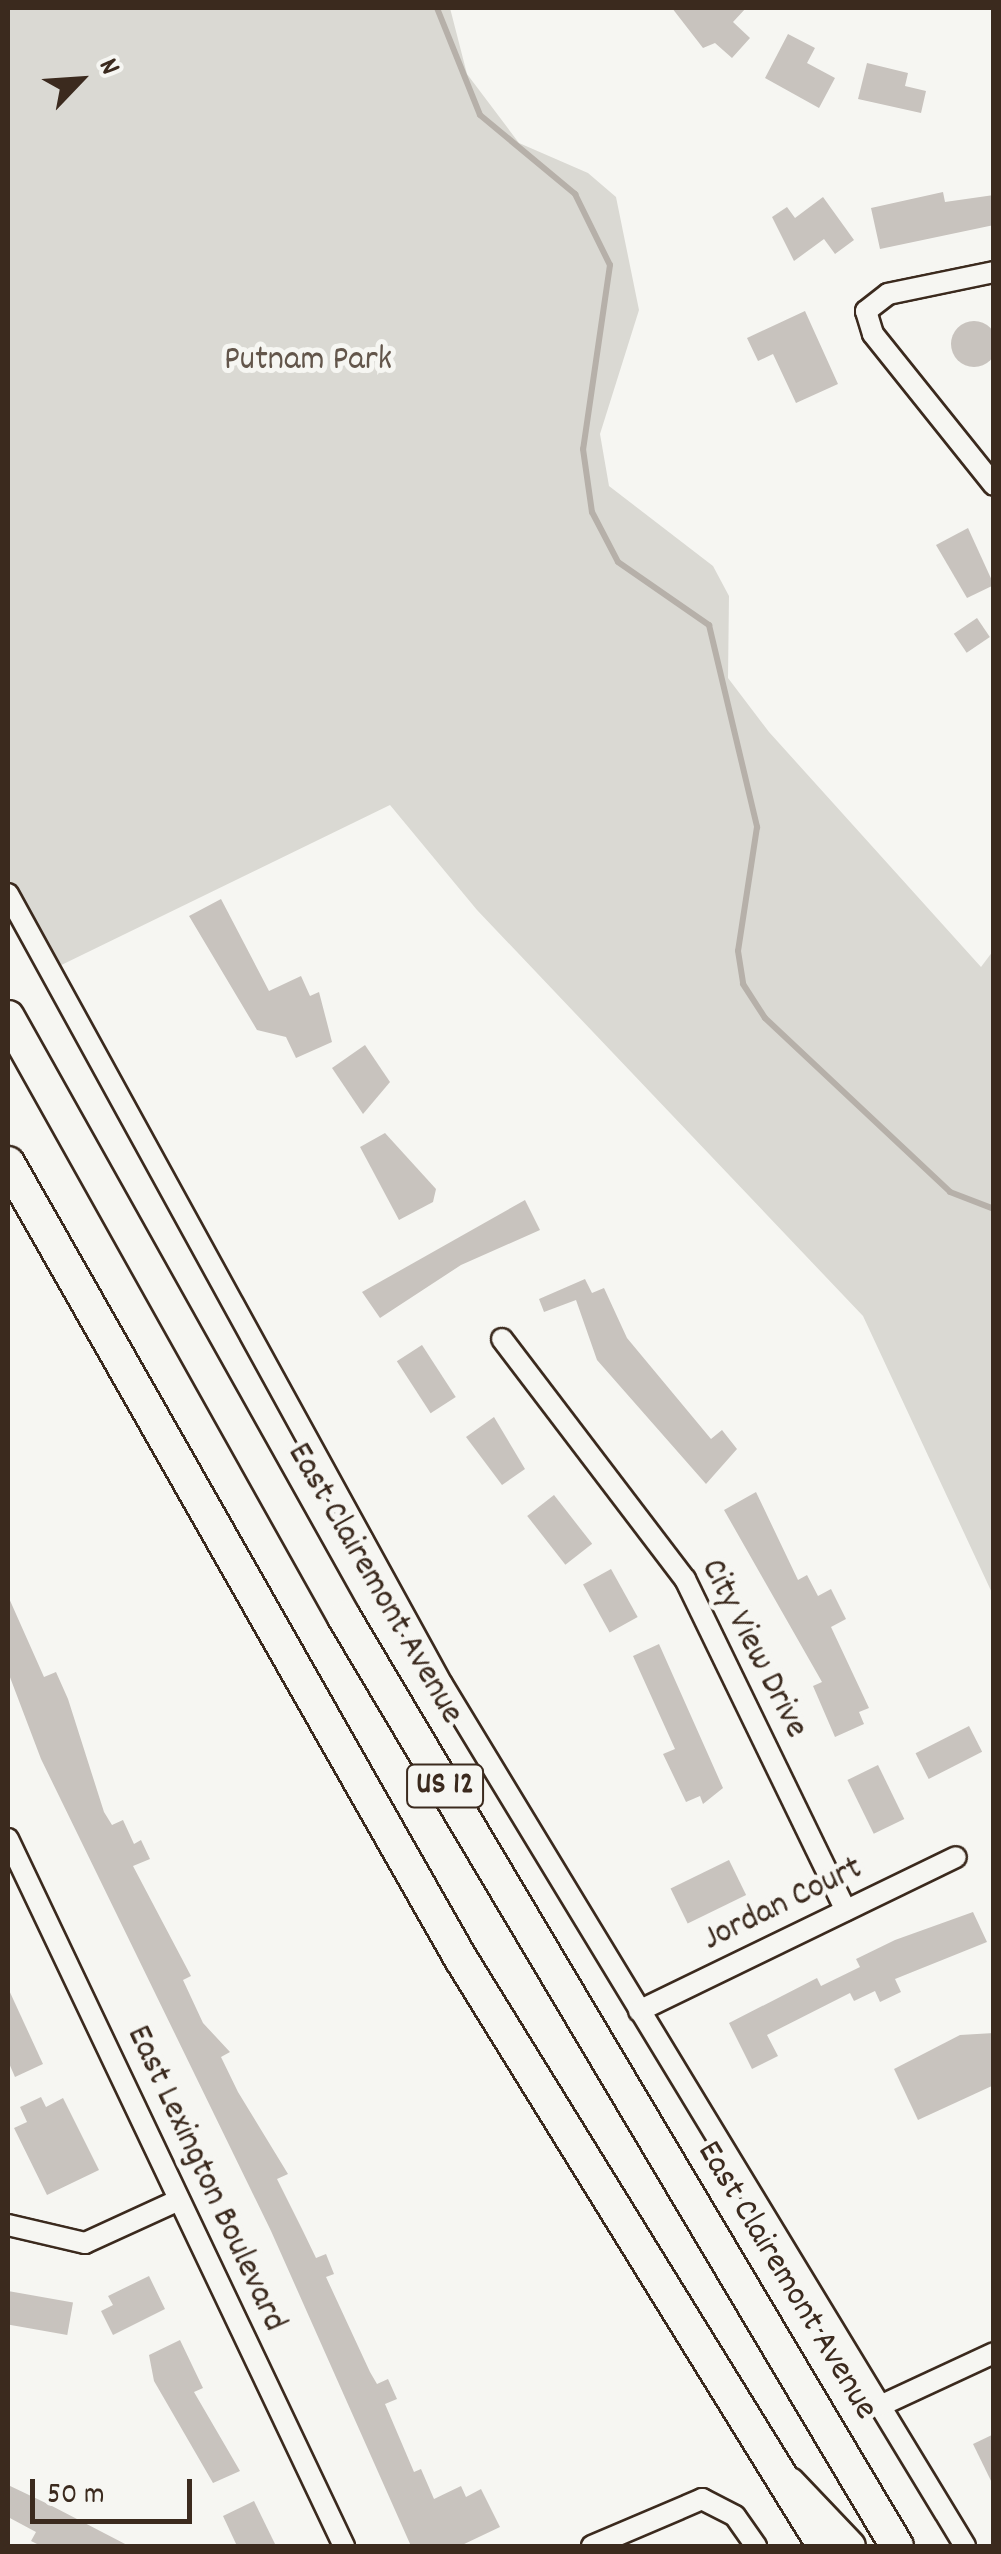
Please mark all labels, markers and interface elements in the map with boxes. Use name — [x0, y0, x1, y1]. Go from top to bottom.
north arrow — [30, 30, 130, 130]
text: N — [86, 53, 128, 82]
park label: Putnam Park — [224, 340, 392, 382]
street label: East Clairemont Avenue — [276, 1436, 472, 1732]
street label: City View Drive — [690, 1552, 816, 1746]
road number: US 12 — [405, 1759, 485, 1813]
street label: Jordan Court — [696, 1848, 870, 1962]
street label: East Lexington Boulevard — [116, 2019, 294, 2339]
street label: East Clairemont Avenue — [686, 2134, 886, 2428]
scale bar — [35, 2459, 198, 2521]
text: 50 m — [47, 2475, 105, 2518]

